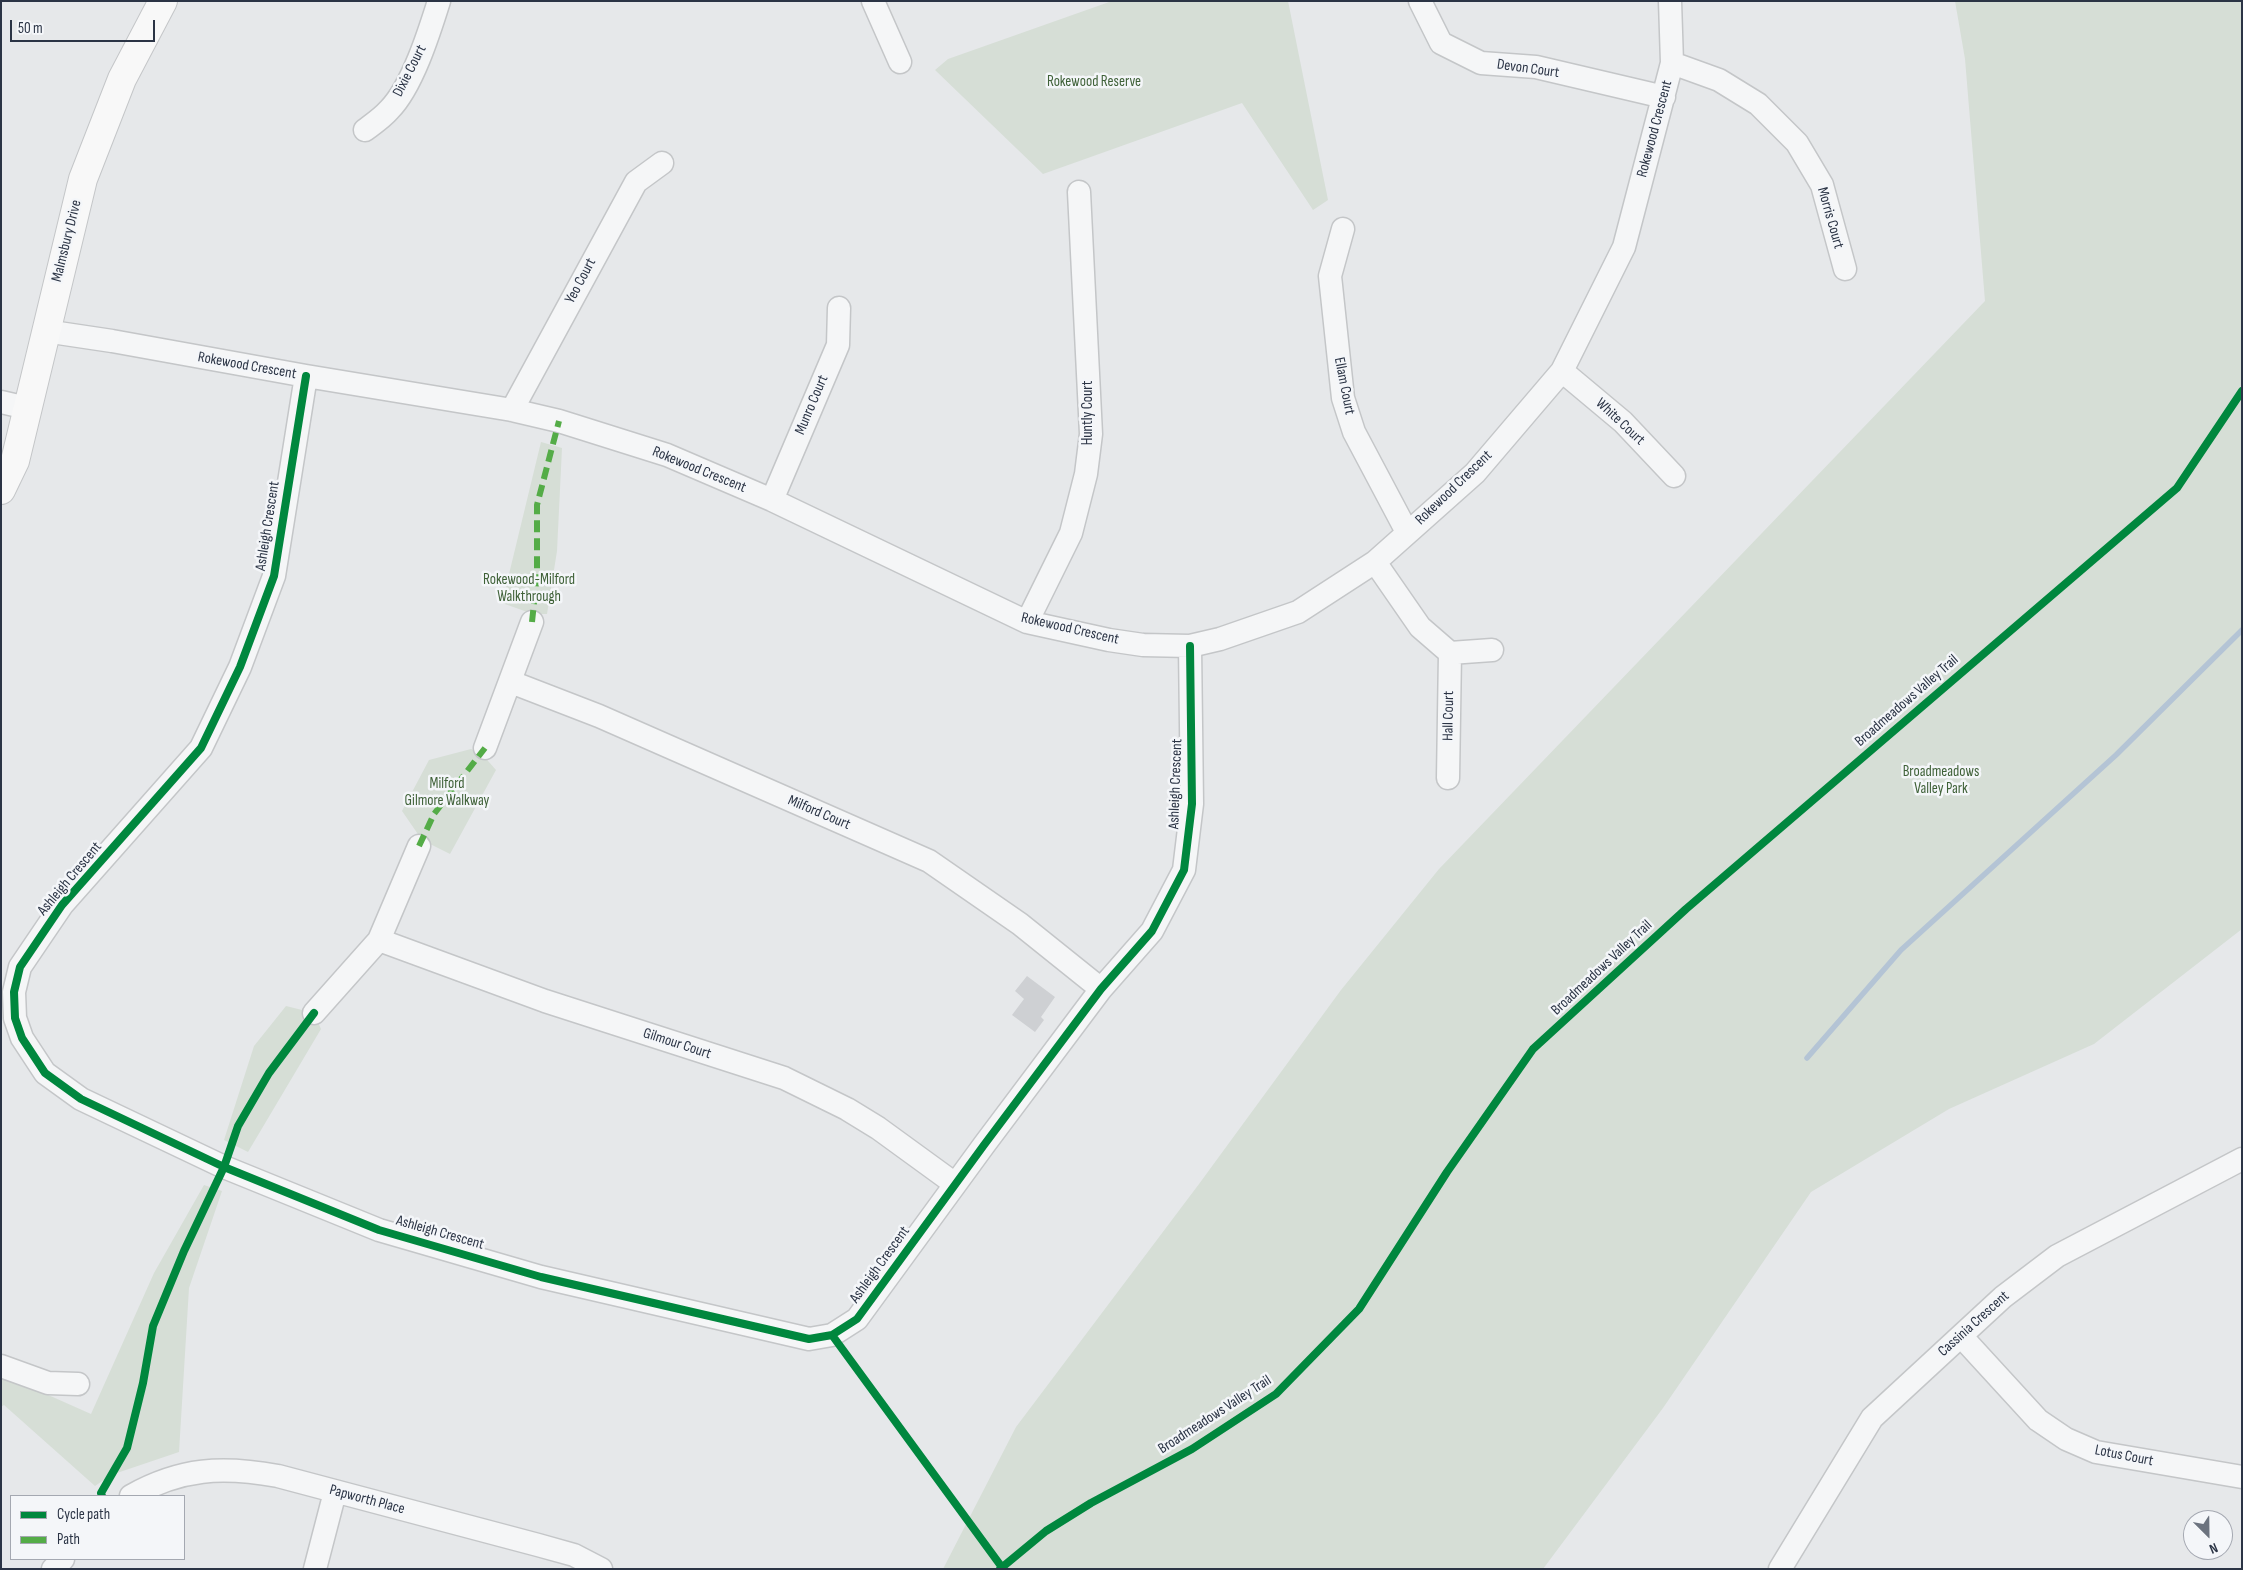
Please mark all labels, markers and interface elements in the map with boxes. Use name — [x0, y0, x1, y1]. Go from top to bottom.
scale bar — [12, 10, 158, 42]
text: 50 m — [18, 19, 43, 38]
street label: Dixie Court — [389, 42, 431, 100]
street label: Devon Court — [1496, 56, 1560, 82]
park label: Rokewood Reserve — [1047, 73, 1141, 91]
street label: Rokewood Crescent — [1633, 79, 1677, 179]
street label: Morris Court — [1813, 185, 1847, 251]
street label: Malmsbury Drive — [48, 198, 86, 284]
street label: Yeo Court — [562, 255, 600, 307]
street label: Rokewood Crescent — [196, 348, 298, 384]
street label: Ellam Court — [1330, 356, 1358, 416]
street label: Munro Court — [791, 373, 833, 437]
street label: Huntly Court — [1079, 381, 1097, 445]
street label: White Court — [1592, 395, 1648, 449]
street label: Rokewood Crescent — [649, 443, 749, 497]
street label: Rokewood Crescent — [1412, 447, 1496, 529]
street label: Ashleigh Crescent — [252, 480, 284, 572]
park label: Rokewood-Milford Walkthrough — [483, 571, 575, 606]
street label: Rokewood Crescent — [1019, 609, 1121, 649]
street label: Broadmeadows Valley Trail — [1852, 651, 1962, 751]
street label: Hall Court — [1440, 691, 1458, 741]
street label: Ashleigh Crescent — [1165, 738, 1187, 830]
park label: Broadmeadows Valley Park — [1903, 763, 1979, 798]
park label: Milford Gilmore Walkway — [405, 775, 489, 810]
street label: Milford Court — [785, 792, 853, 834]
street label: Ashleigh Crescent — [34, 839, 106, 919]
street label: Broadmeadows Valley Trail — [1548, 917, 1656, 1019]
street label: Gilmour Court — [641, 1025, 713, 1063]
street label: Ashleigh Crescent — [394, 1212, 486, 1254]
street label: Ashleigh Crescent — [846, 1223, 914, 1307]
street label: Cassinia Crescent — [1935, 1287, 2013, 1361]
street label: Broadmeadows Valley Trail — [1155, 1372, 1275, 1458]
street label: Lotus Court — [2093, 1442, 2155, 1470]
street label: Papworth Place — [327, 1481, 407, 1519]
legend — [10, 1495, 185, 1560]
text: Cycle path — [57, 1505, 110, 1524]
north arrow — [2183, 1510, 2233, 1560]
text: Path — [57, 1530, 80, 1549]
text: N — [2207, 1539, 2220, 1558]

